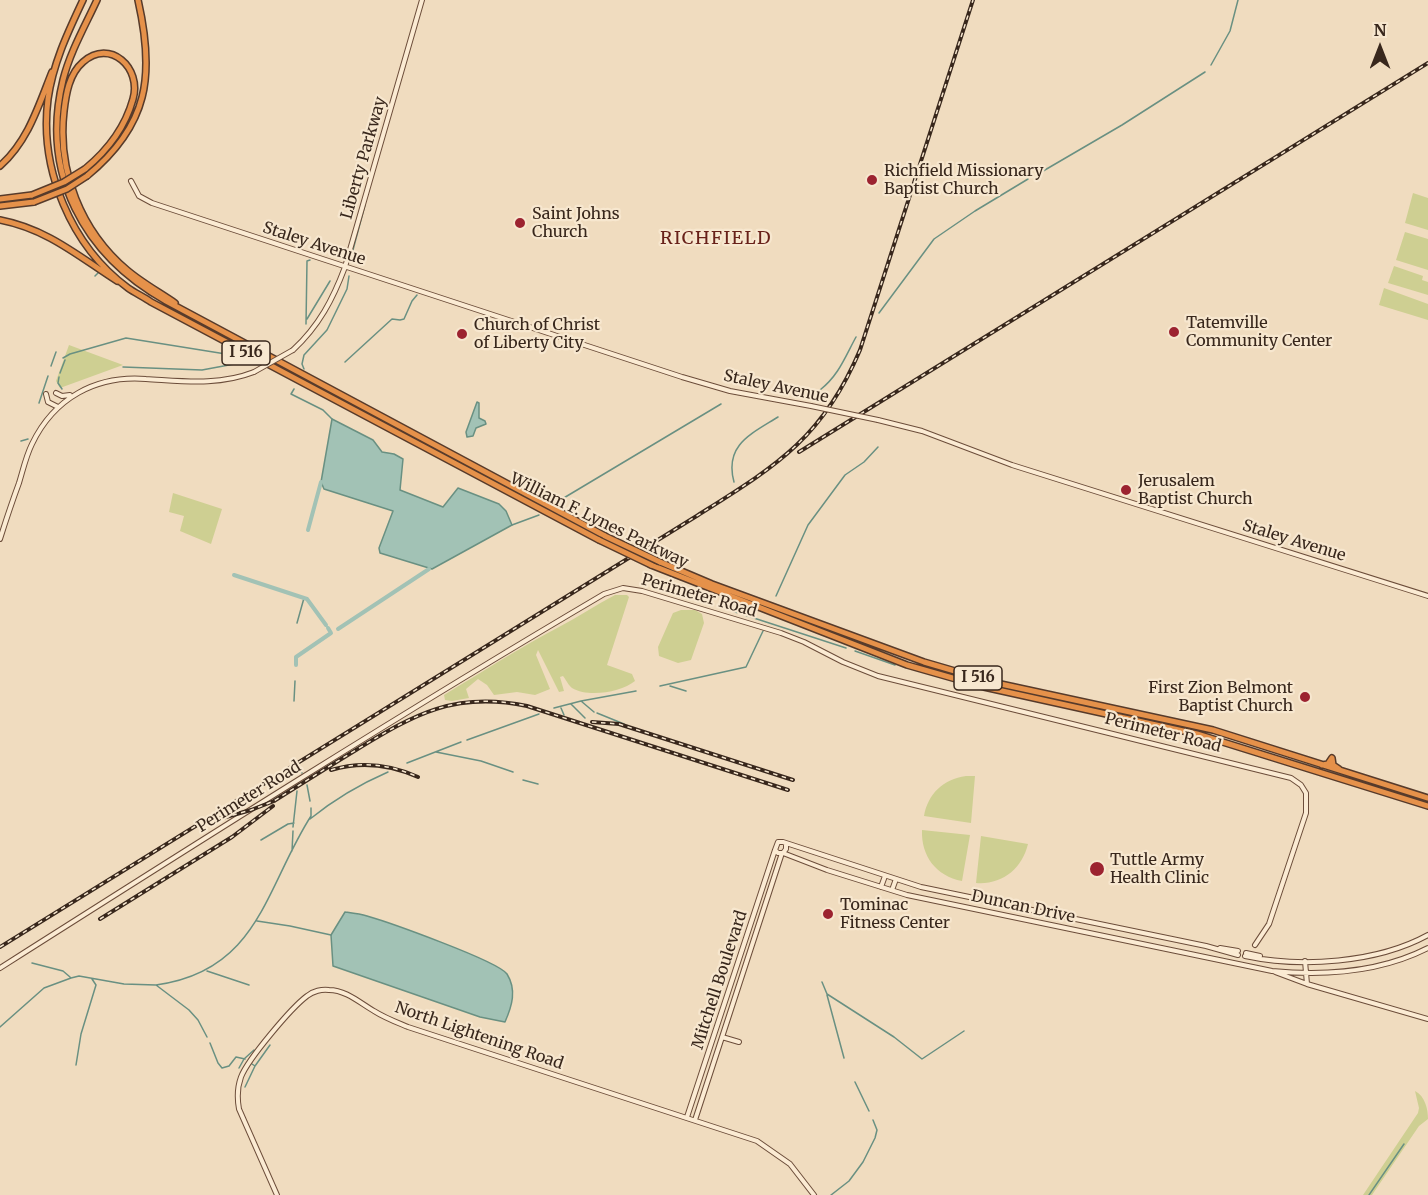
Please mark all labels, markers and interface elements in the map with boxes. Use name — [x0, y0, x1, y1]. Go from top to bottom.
north arrow — [1350, 18, 1410, 78]
text: N — [1374, 20, 1386, 40]
street label: Liberty Parkway — [337, 95, 391, 221]
place label: Richfield Missionary Baptist Church — [884, 161, 1044, 199]
marker: Richfield Missionary Baptist Church — [865, 173, 879, 187]
place label: Saint Johns Church — [532, 204, 620, 242]
marker: Saint Johns Church — [513, 216, 527, 230]
street label: Staley Avenue — [260, 218, 368, 270]
district label: RICHFIELD — [660, 228, 772, 250]
place label: Tatemville Community Center — [1186, 313, 1332, 351]
place label: Church of Christ of Liberty City — [474, 315, 600, 353]
marker: Tatemville Community Center — [1167, 325, 1181, 339]
marker: Church of Christ of Liberty City — [455, 327, 469, 341]
road number: I 516 — [222, 341, 270, 365]
street label: Staley Avenue — [722, 366, 830, 408]
street label: William F. Lynes Parkway — [507, 469, 691, 573]
place label: Jerusalem Baptist Church — [1138, 471, 1253, 509]
marker: Jerusalem Baptist Church — [1119, 483, 1133, 497]
street label: Staley Avenue — [1240, 516, 1348, 566]
street label: Perimeter Road — [639, 570, 759, 622]
road number: I 516 — [954, 666, 1002, 690]
place label: First Zion Belmont Baptist Church — [1148, 678, 1293, 716]
marker: First Zion Belmont Baptist Church — [1298, 690, 1312, 704]
street label: Perimeter Road — [1103, 709, 1223, 757]
street label: Perimeter Road — [193, 757, 305, 837]
place label: Tuttle Army Health Clinic — [1110, 850, 1209, 888]
marker: Tuttle Army Health Clinic — [1088, 860, 1106, 878]
street label: Duncan Drive — [969, 887, 1077, 927]
place label: Tominac Fitness Center — [840, 895, 950, 933]
marker: Tominac Fitness Center — [821, 907, 835, 921]
street label: Mitchell Boulevard — [688, 908, 752, 1052]
street label: North Lightening Road — [392, 998, 566, 1074]

